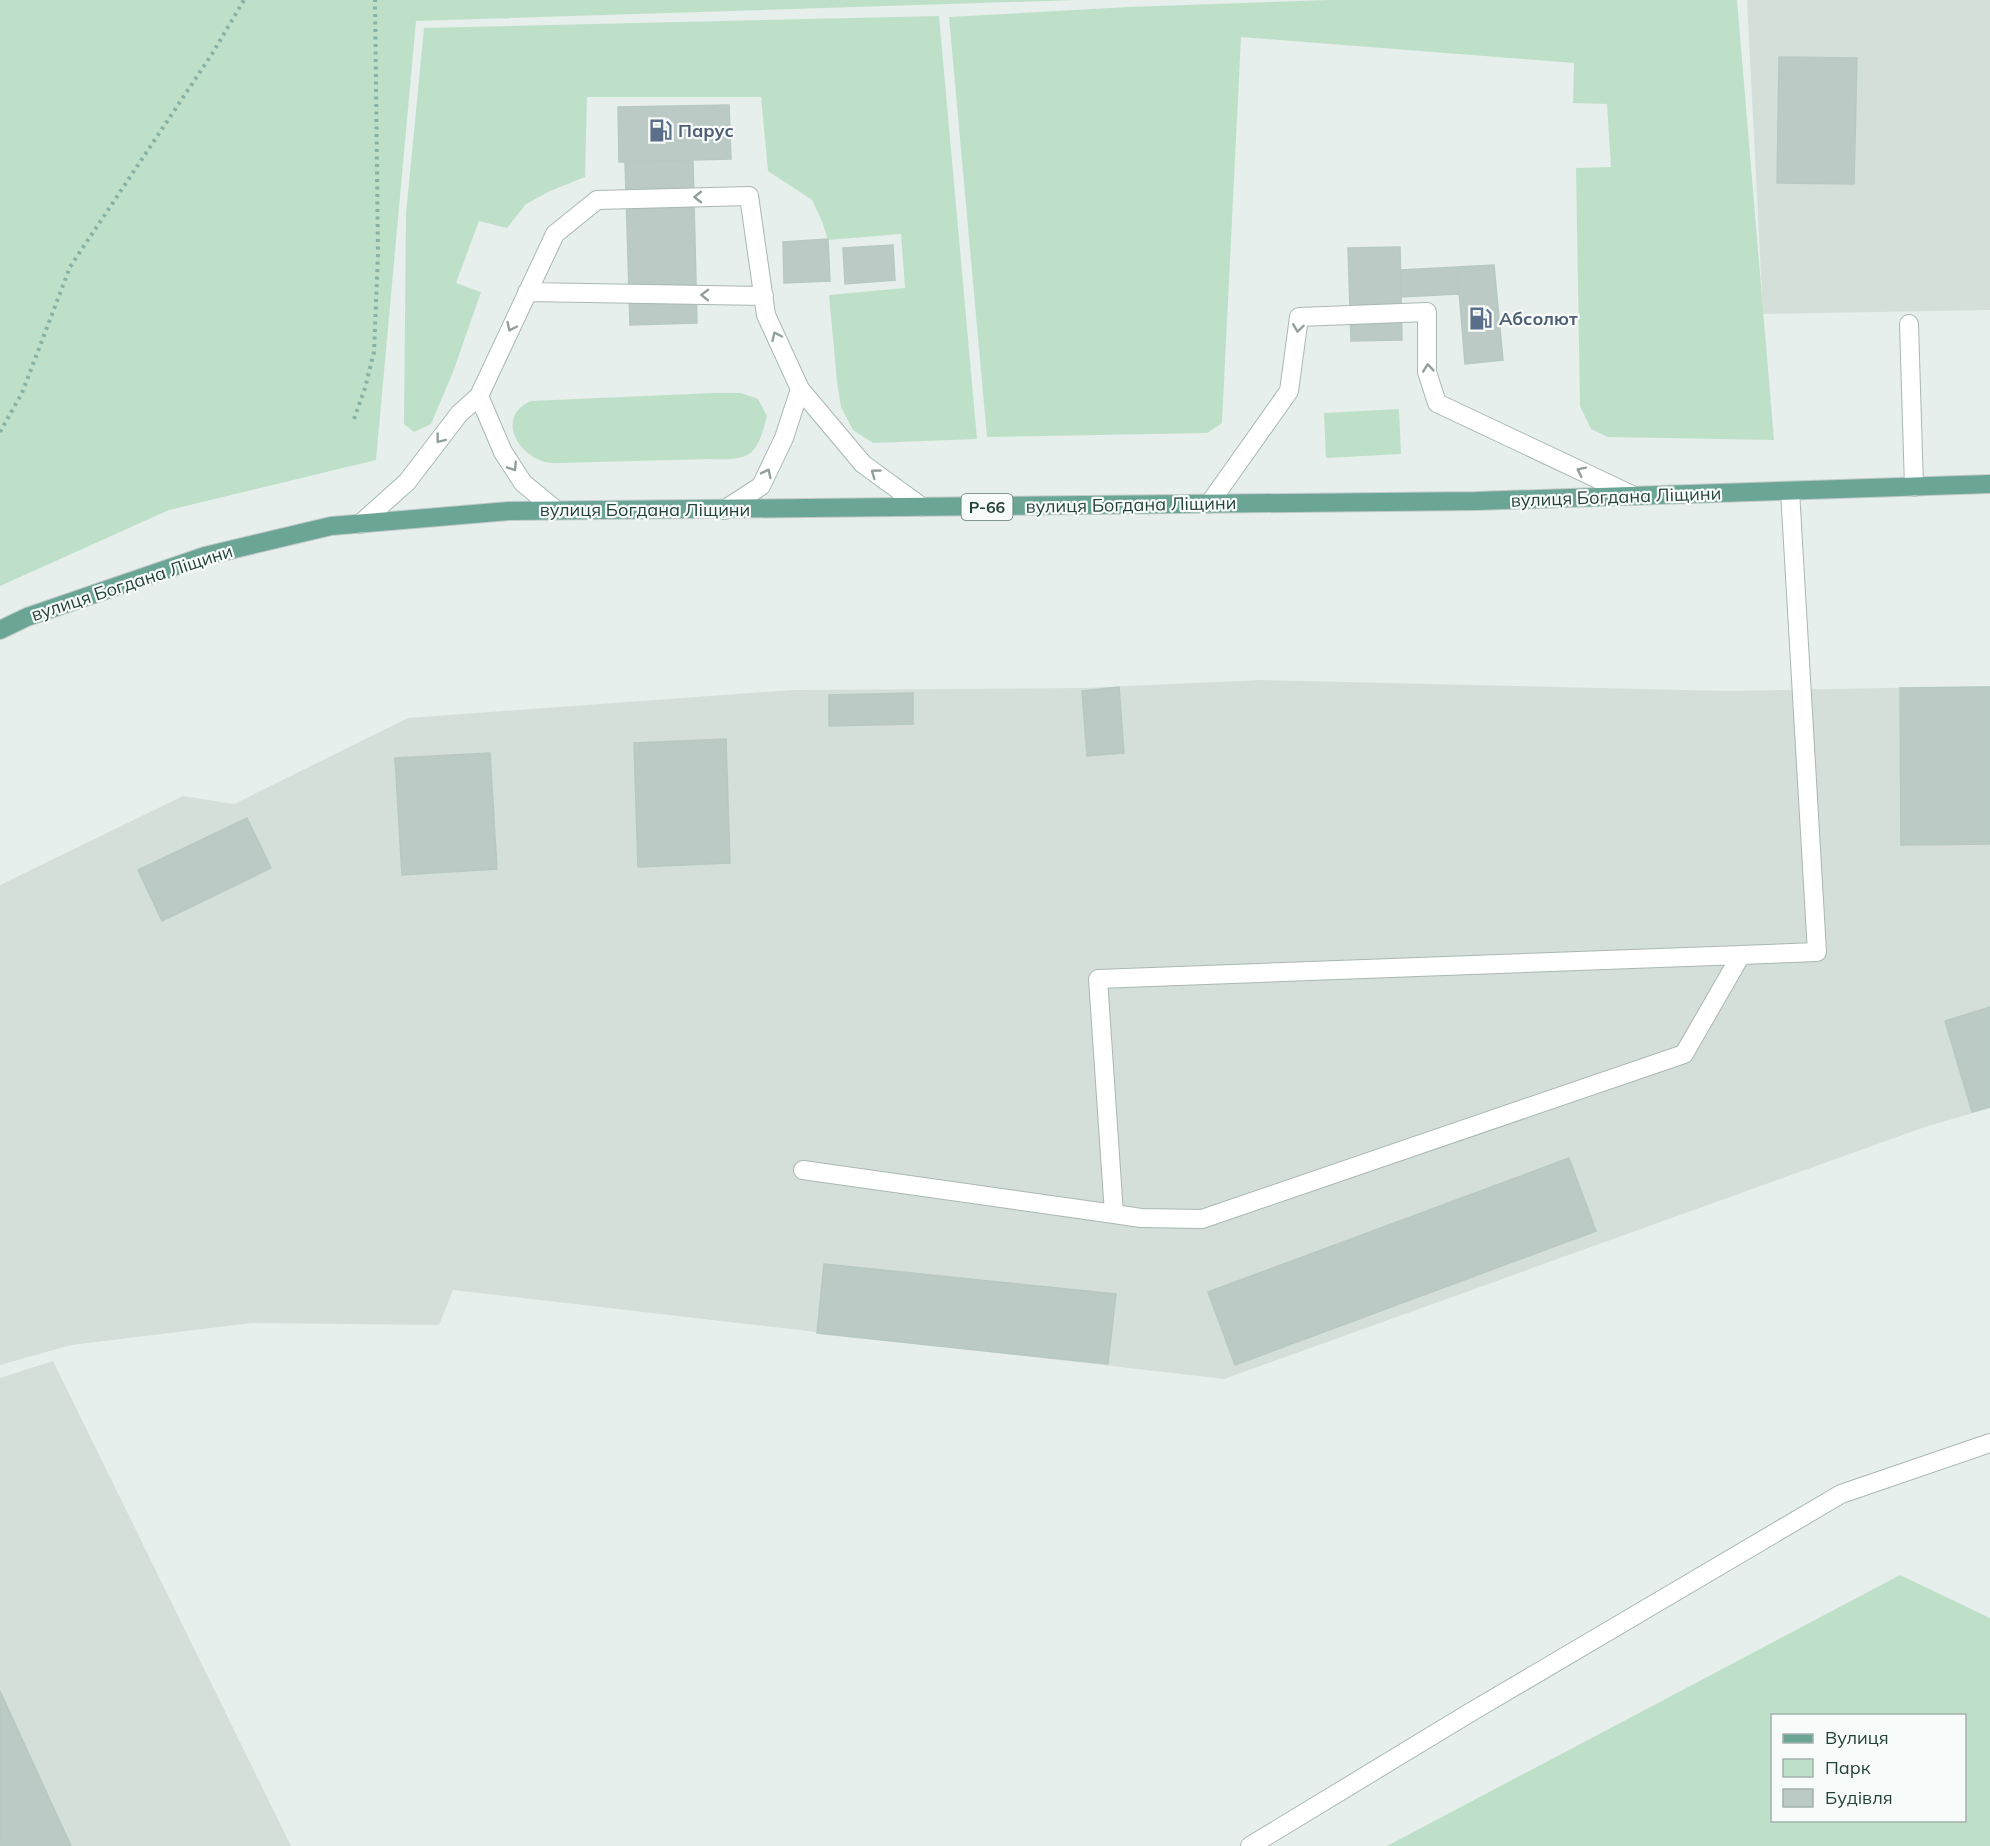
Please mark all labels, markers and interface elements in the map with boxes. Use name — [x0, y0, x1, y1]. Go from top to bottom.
fuel station icon: Парус — [647, 118, 673, 144]
place label: Парус — [678, 119, 734, 142]
one-way arrow — [693, 191, 702, 204]
one-way arrow — [701, 289, 710, 301]
fuel station icon: Абсолют — [1468, 306, 1494, 332]
place label: Абсолют — [1499, 307, 1578, 330]
one-way arrow — [506, 320, 518, 331]
one-way arrow — [1292, 324, 1304, 333]
one-way arrow — [771, 332, 783, 343]
one-way arrow — [1423, 364, 1435, 373]
one-way arrow — [436, 433, 447, 444]
one-way arrow — [506, 461, 518, 471]
one-way arrow — [1577, 466, 1588, 478]
one-way arrow — [760, 468, 771, 479]
one-way arrow — [870, 469, 881, 480]
street label: вулиця Богдана Ліщини — [1510, 481, 1722, 512]
street label: вулиця Богдана Ліщини — [1025, 491, 1237, 518]
road number: Р-66 — [962, 494, 1012, 520]
street label: вулиця Богдана Ліщини — [540, 498, 750, 521]
street label: вулиця Богдана Ліщини — [28, 539, 236, 626]
legend — [1771, 1714, 1966, 1822]
text: Вулиця — [1825, 1726, 1889, 1749]
text: Парк — [1825, 1756, 1871, 1779]
text: Будівля — [1825, 1786, 1893, 1809]

